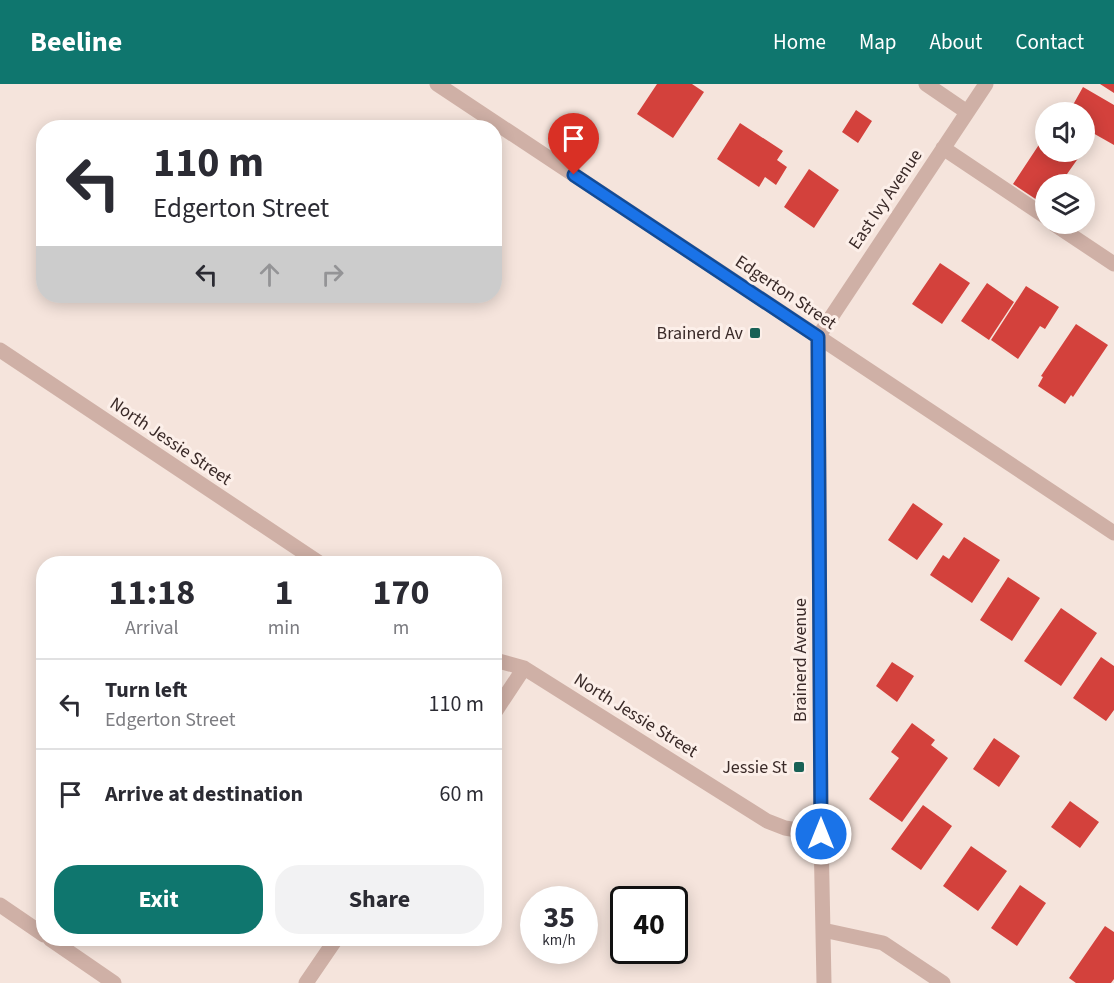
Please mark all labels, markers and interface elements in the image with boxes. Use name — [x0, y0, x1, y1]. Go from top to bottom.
text: Beeline — [30, 22, 122, 62]
text: Home — [773, 27, 826, 57]
text: Map — [859, 27, 897, 57]
text: About — [930, 27, 982, 57]
text: Contact — [1015, 27, 1084, 57]
map controls — [1035, 102, 1095, 234]
button: sound — [1035, 102, 1095, 162]
pin — [548, 113, 599, 175]
icon: arrive — [557, 122, 590, 155]
text: 110 m — [153, 133, 264, 193]
icon: left — [54, 144, 132, 222]
street label: East Ivy Avenue — [843, 144, 928, 254]
button: layers — [1035, 174, 1095, 234]
text: Edgerton Street — [153, 189, 329, 228]
street label: Edgerton Street — [730, 249, 841, 336]
icon: left — [190, 258, 223, 291]
icon: ahead — [253, 258, 286, 291]
icon: right — [316, 258, 349, 291]
place label: Brainerd Av — [657, 321, 744, 346]
marker: Brainerd Av — [748, 326, 762, 340]
street label: North Jessie Street — [105, 391, 236, 491]
text: 11:18 — [108, 567, 195, 618]
text: 1 — [274, 567, 293, 618]
text: 170 — [373, 567, 430, 618]
street label: Brainerd Avenue — [788, 598, 813, 722]
text: Arrival — [125, 614, 179, 642]
text: min — [268, 614, 300, 642]
text: m — [393, 614, 409, 642]
street label: North Jessie Street — [569, 667, 702, 764]
text: Turn left — [105, 674, 187, 706]
icon: left — [54, 688, 87, 721]
text: 110 m — [429, 688, 484, 720]
text: Edgerton Street — [105, 706, 235, 734]
place label: Jessie St — [722, 755, 787, 780]
marker: Jessie St — [792, 760, 806, 774]
icon: arrive — [54, 778, 87, 811]
text: Arrive at destination — [105, 778, 303, 810]
text: 60 m — [439, 778, 484, 810]
position arrow — [789, 802, 853, 866]
button: Exit — [54, 865, 263, 934]
button: Share — [275, 865, 484, 934]
speed limit sign: 40 — [610, 886, 688, 964]
text: 35 — [543, 896, 575, 939]
text: km/h — [542, 930, 576, 951]

